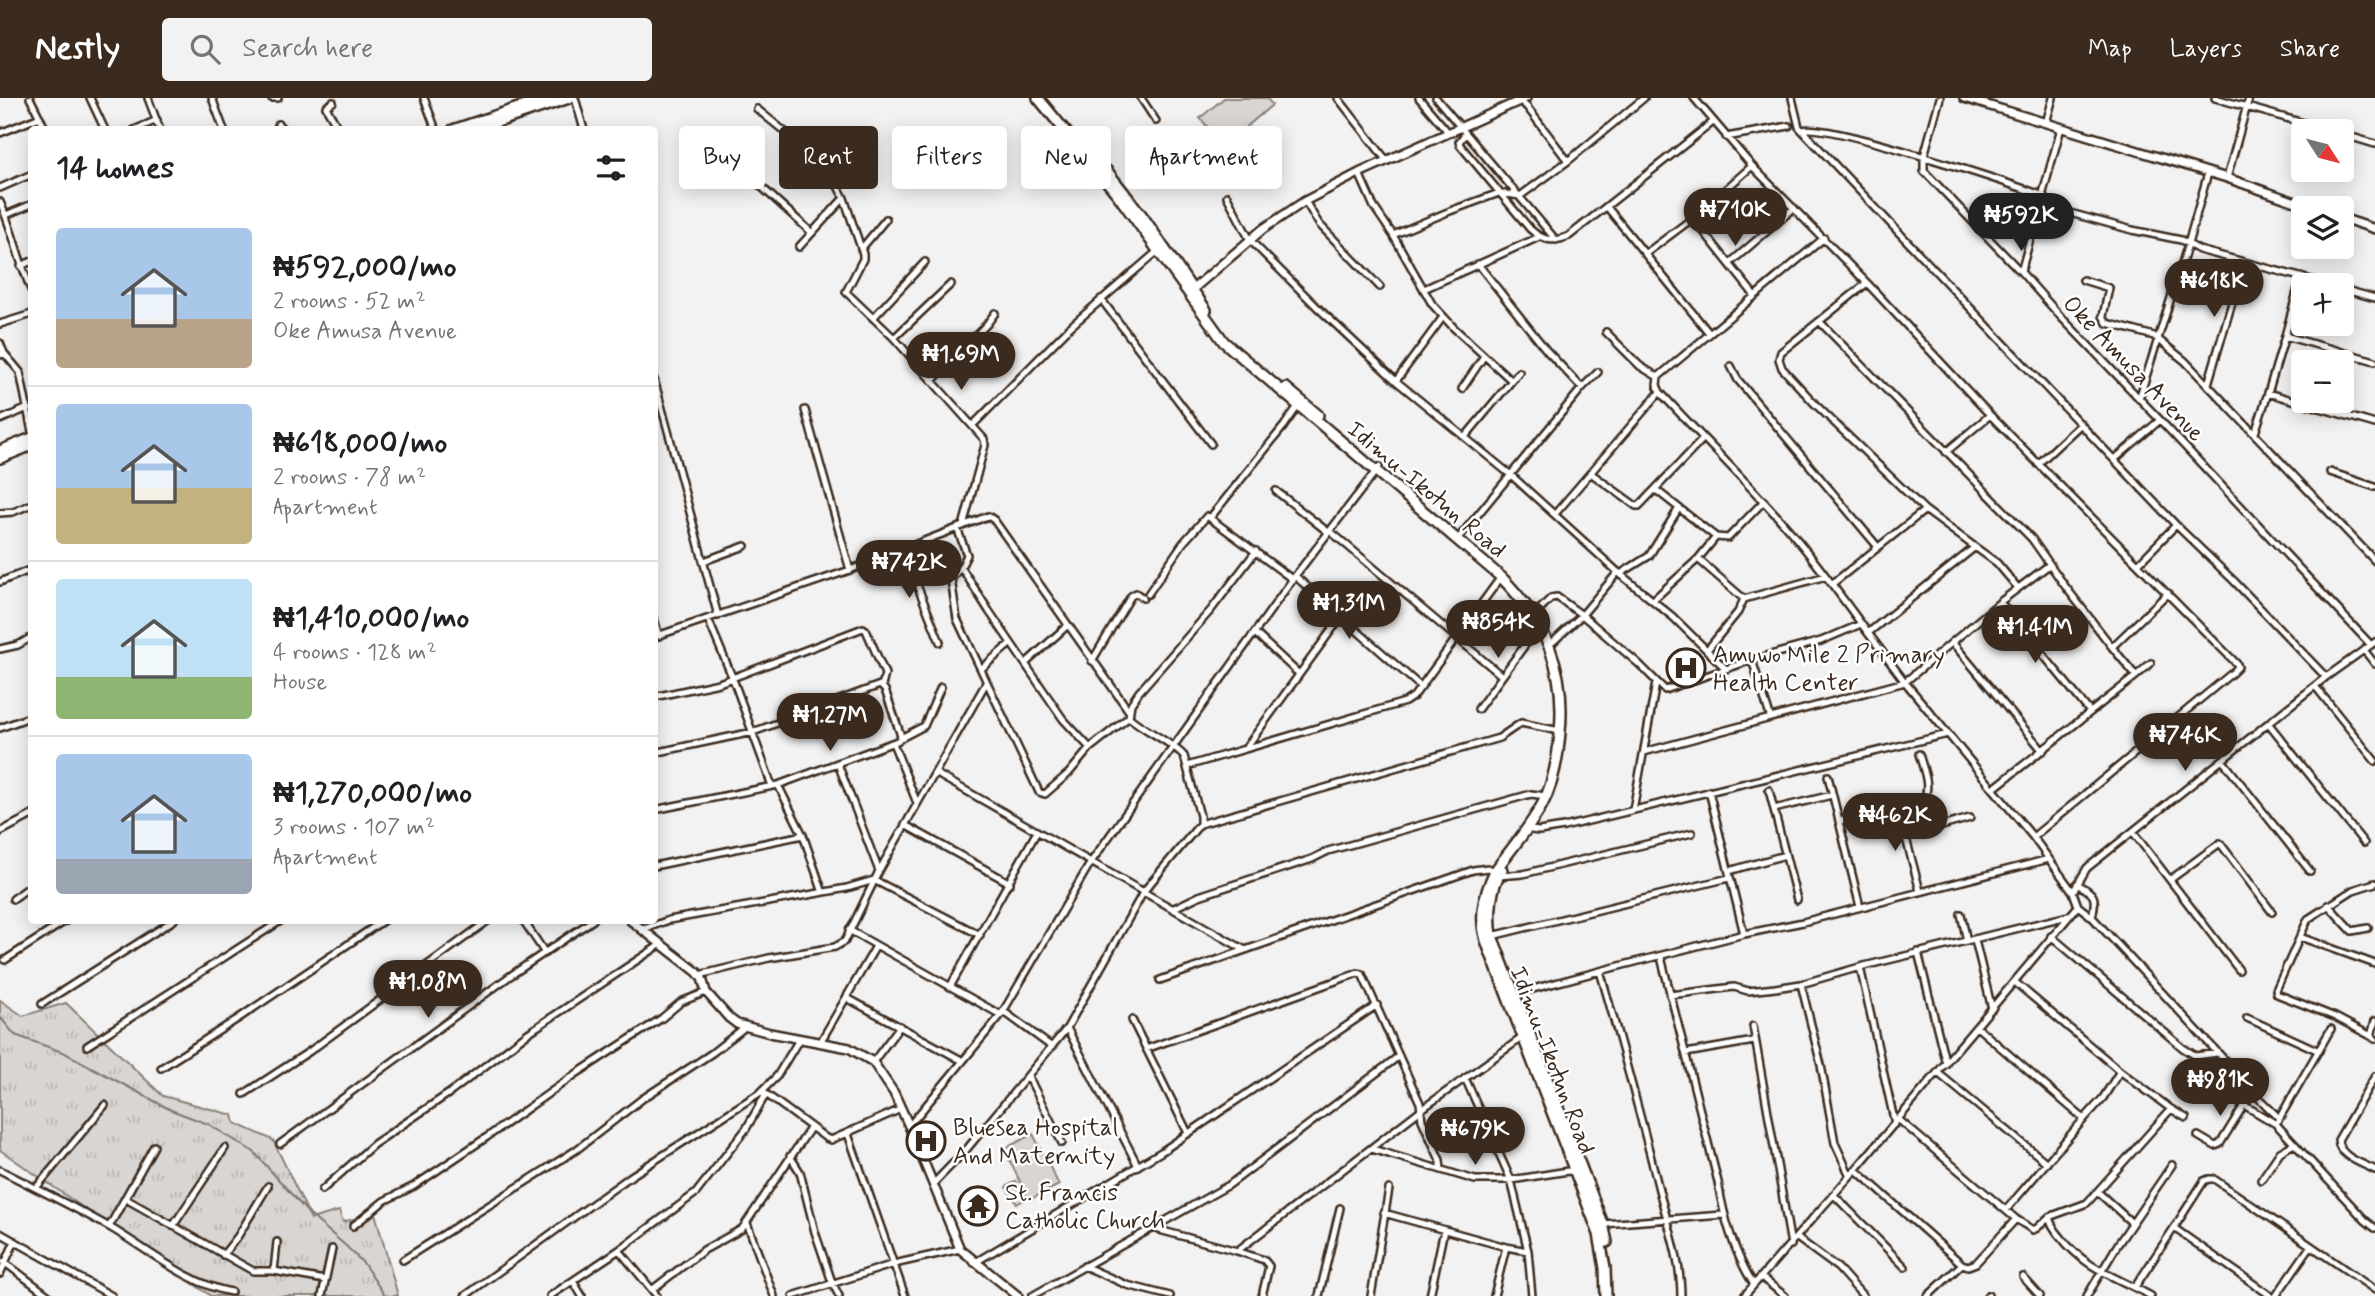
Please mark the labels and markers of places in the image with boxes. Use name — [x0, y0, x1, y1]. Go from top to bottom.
pin: ₦710K — [1686, 188, 1784, 248]
pin: ₦592K — [1972, 194, 2070, 253]
pin: ₦618K — [2165, 260, 2263, 319]
pin: ₦1.69M — [904, 332, 1018, 392]
pin: ₦742K — [860, 540, 958, 600]
pin: ₦1.31M — [1292, 582, 1406, 641]
pin: ₦854K — [1449, 601, 1547, 660]
pin: ₦1.41M — [1978, 606, 2092, 665]
place label: Amuwo Mile 2 Primary Health Center — [1713, 640, 1945, 699]
hospital icon: Amuwo Mile 2 Primary Health Center — [1665, 647, 1707, 689]
pin: ₦1.27M — [773, 694, 887, 753]
pin: ₦746K — [2136, 714, 2234, 773]
pin: ₦462K — [1846, 794, 1944, 853]
pin: ₦1.08M — [371, 960, 485, 1020]
pin: ₦981K — [2171, 1058, 2269, 1118]
pin: ₦679K — [1426, 1108, 1524, 1167]
place label: Bluesea Hospital And Maternity — [953, 1113, 1118, 1172]
hospital icon: Bluesea Hospital And Maternity — [905, 1120, 947, 1162]
place label: St. Francis Catholic Church — [1005, 1178, 1165, 1237]
temple icon: St. Francis Catholic Church — [957, 1185, 999, 1227]

